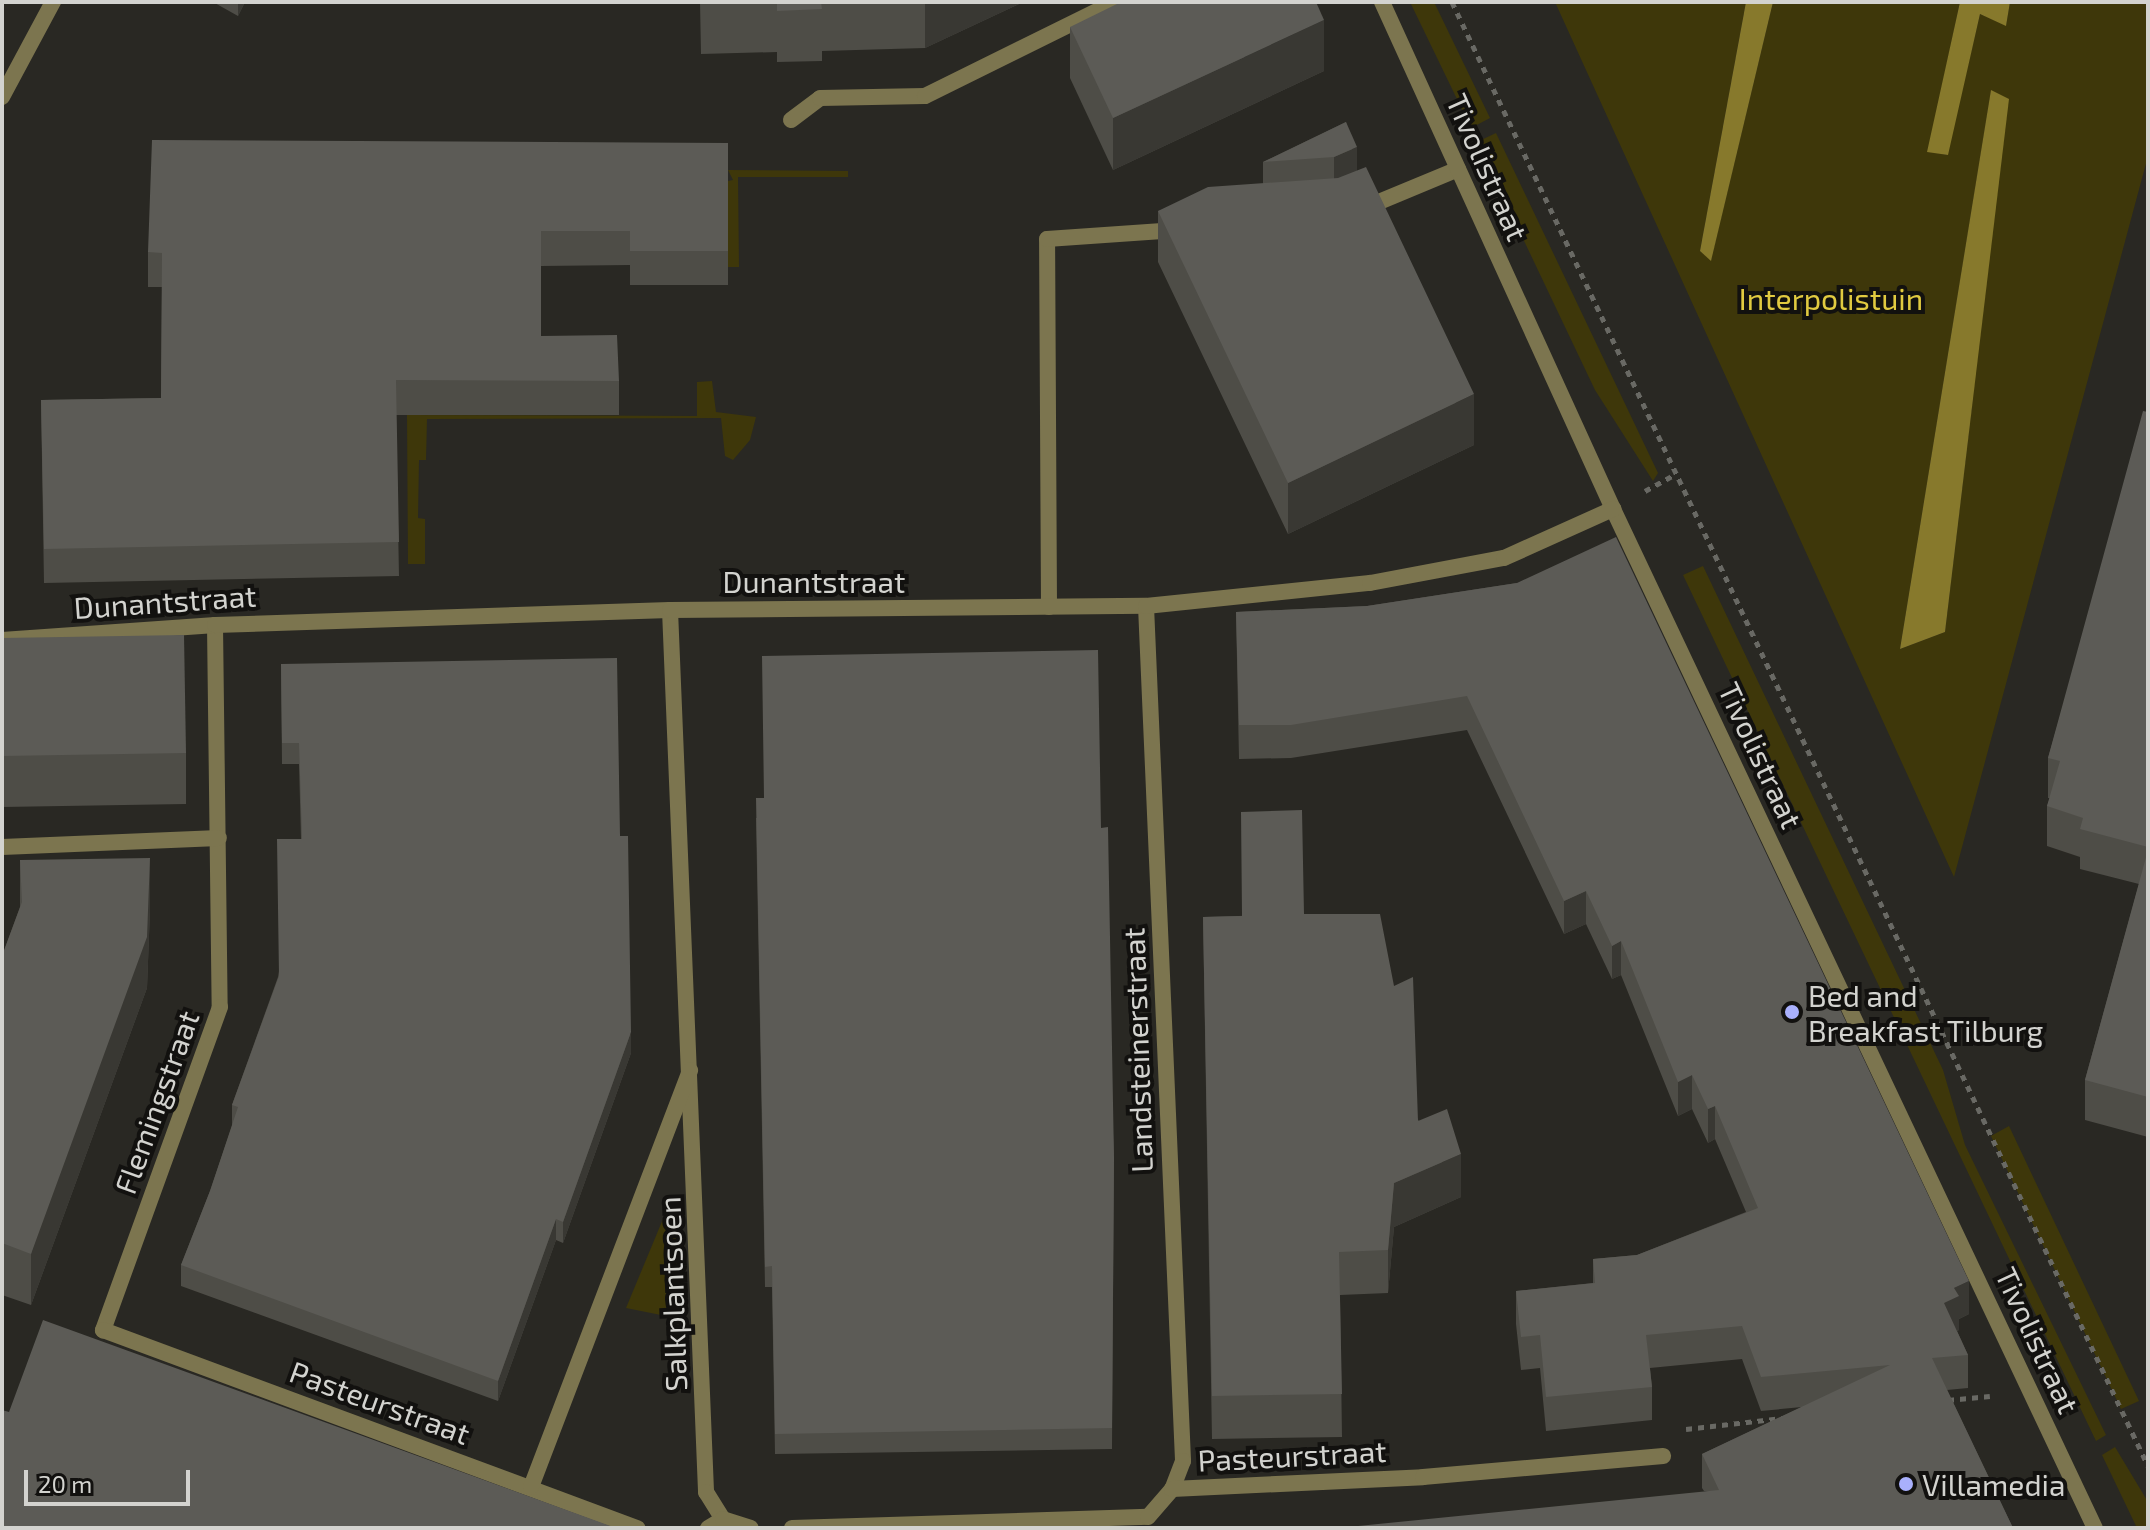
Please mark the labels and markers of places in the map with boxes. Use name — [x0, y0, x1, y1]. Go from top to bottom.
place label: Bed and Breakfast Tilburg — [1808, 977, 2044, 1048]
marker: Bed and Breakfast Tilburg — [1783, 1003, 1801, 1021]
place label: Villamedia — [1922, 1466, 2065, 1502]
marker: Villamedia — [1897, 1475, 1915, 1493]

